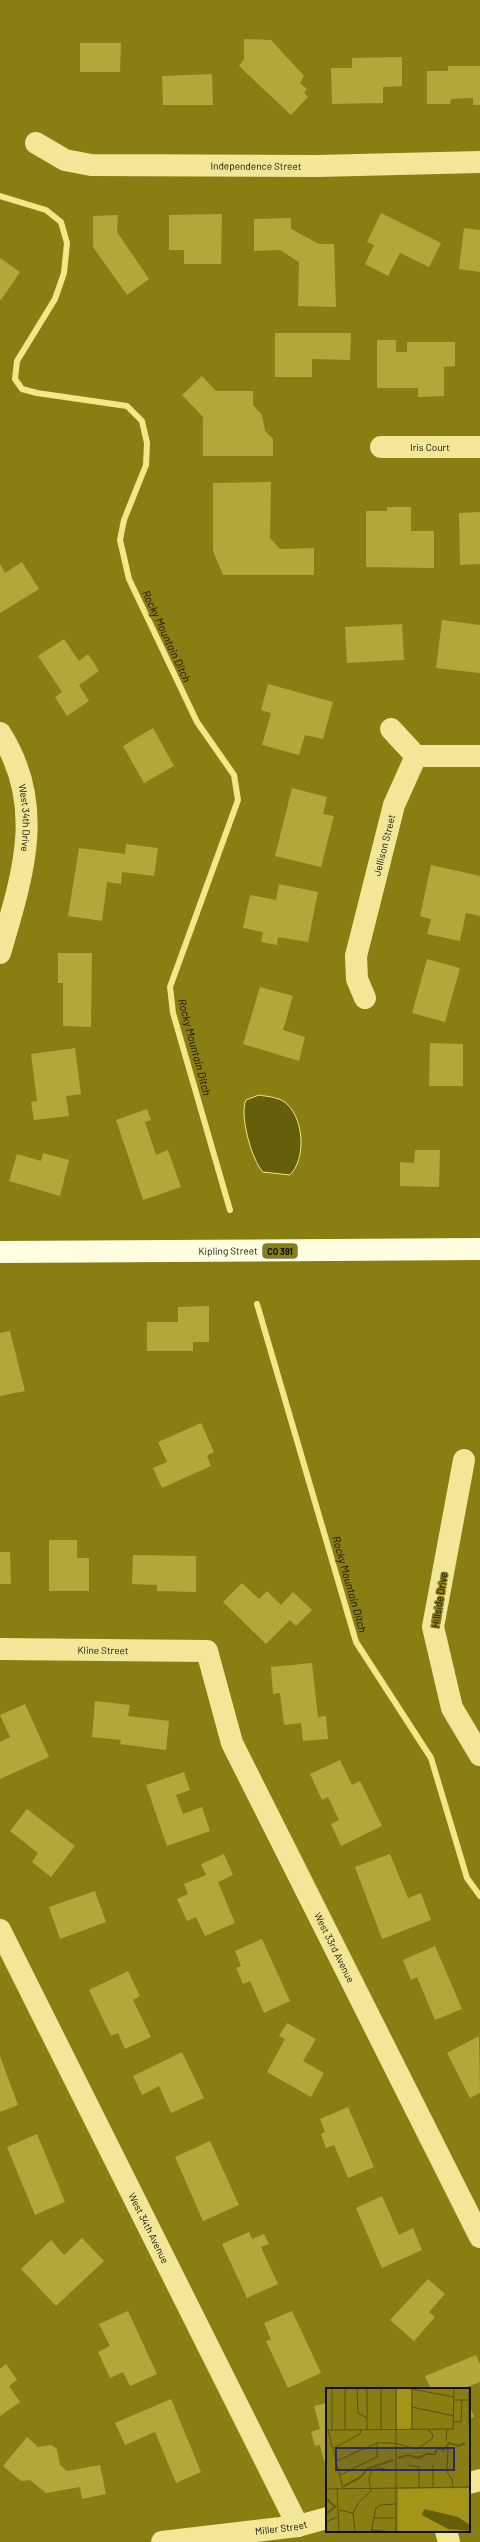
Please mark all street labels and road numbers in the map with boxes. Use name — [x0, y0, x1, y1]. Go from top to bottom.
street label: Independence Street — [210, 160, 302, 172]
street label: Iris Court — [410, 441, 450, 453]
street label: West 34th Drive — [16, 783, 33, 852]
street label: Jellison Street — [370, 813, 398, 877]
street label: Kipling Street — [198, 1244, 258, 1257]
road number: CO 391 — [263, 1244, 297, 1258]
street label: Hillside Drive — [429, 1571, 449, 1629]
street label: Kline Street — [77, 1644, 129, 1656]
street label: West 33rd Avenue — [312, 1910, 357, 1985]
street label: West 34th Avenue — [126, 2190, 172, 2265]
street label: Miller Street — [254, 2518, 309, 2537]

